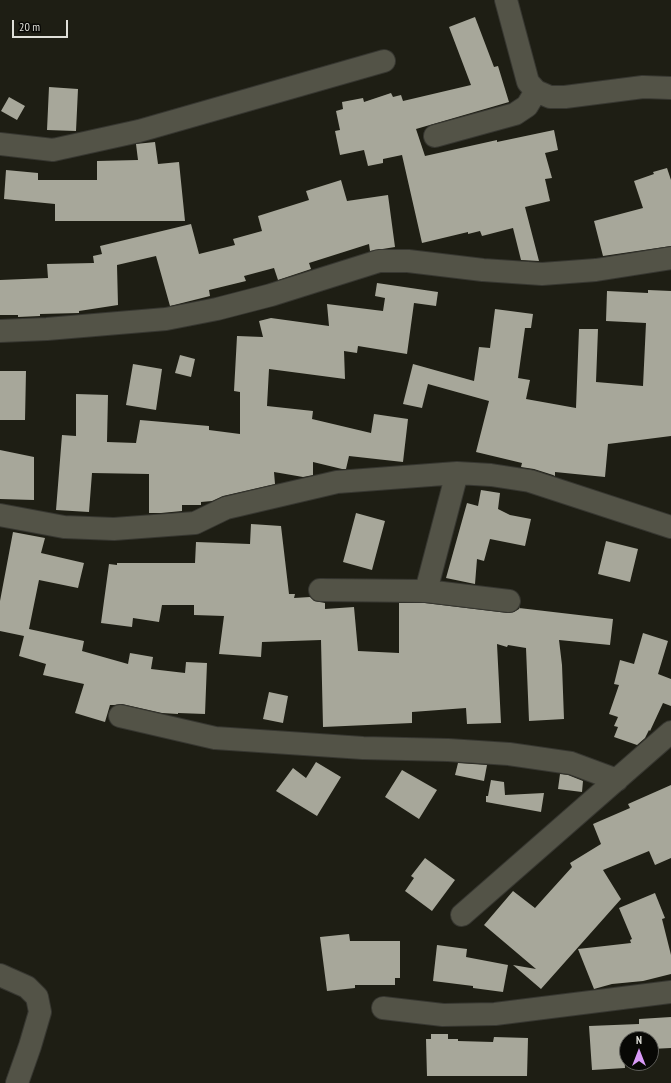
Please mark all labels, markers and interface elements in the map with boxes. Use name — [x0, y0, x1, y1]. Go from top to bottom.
scale bar — [14, 12, 70, 38]
text: 20 m — [19, 19, 40, 34]
north arrow — [619, 1031, 659, 1071]
text: N — [636, 1033, 642, 1047]

